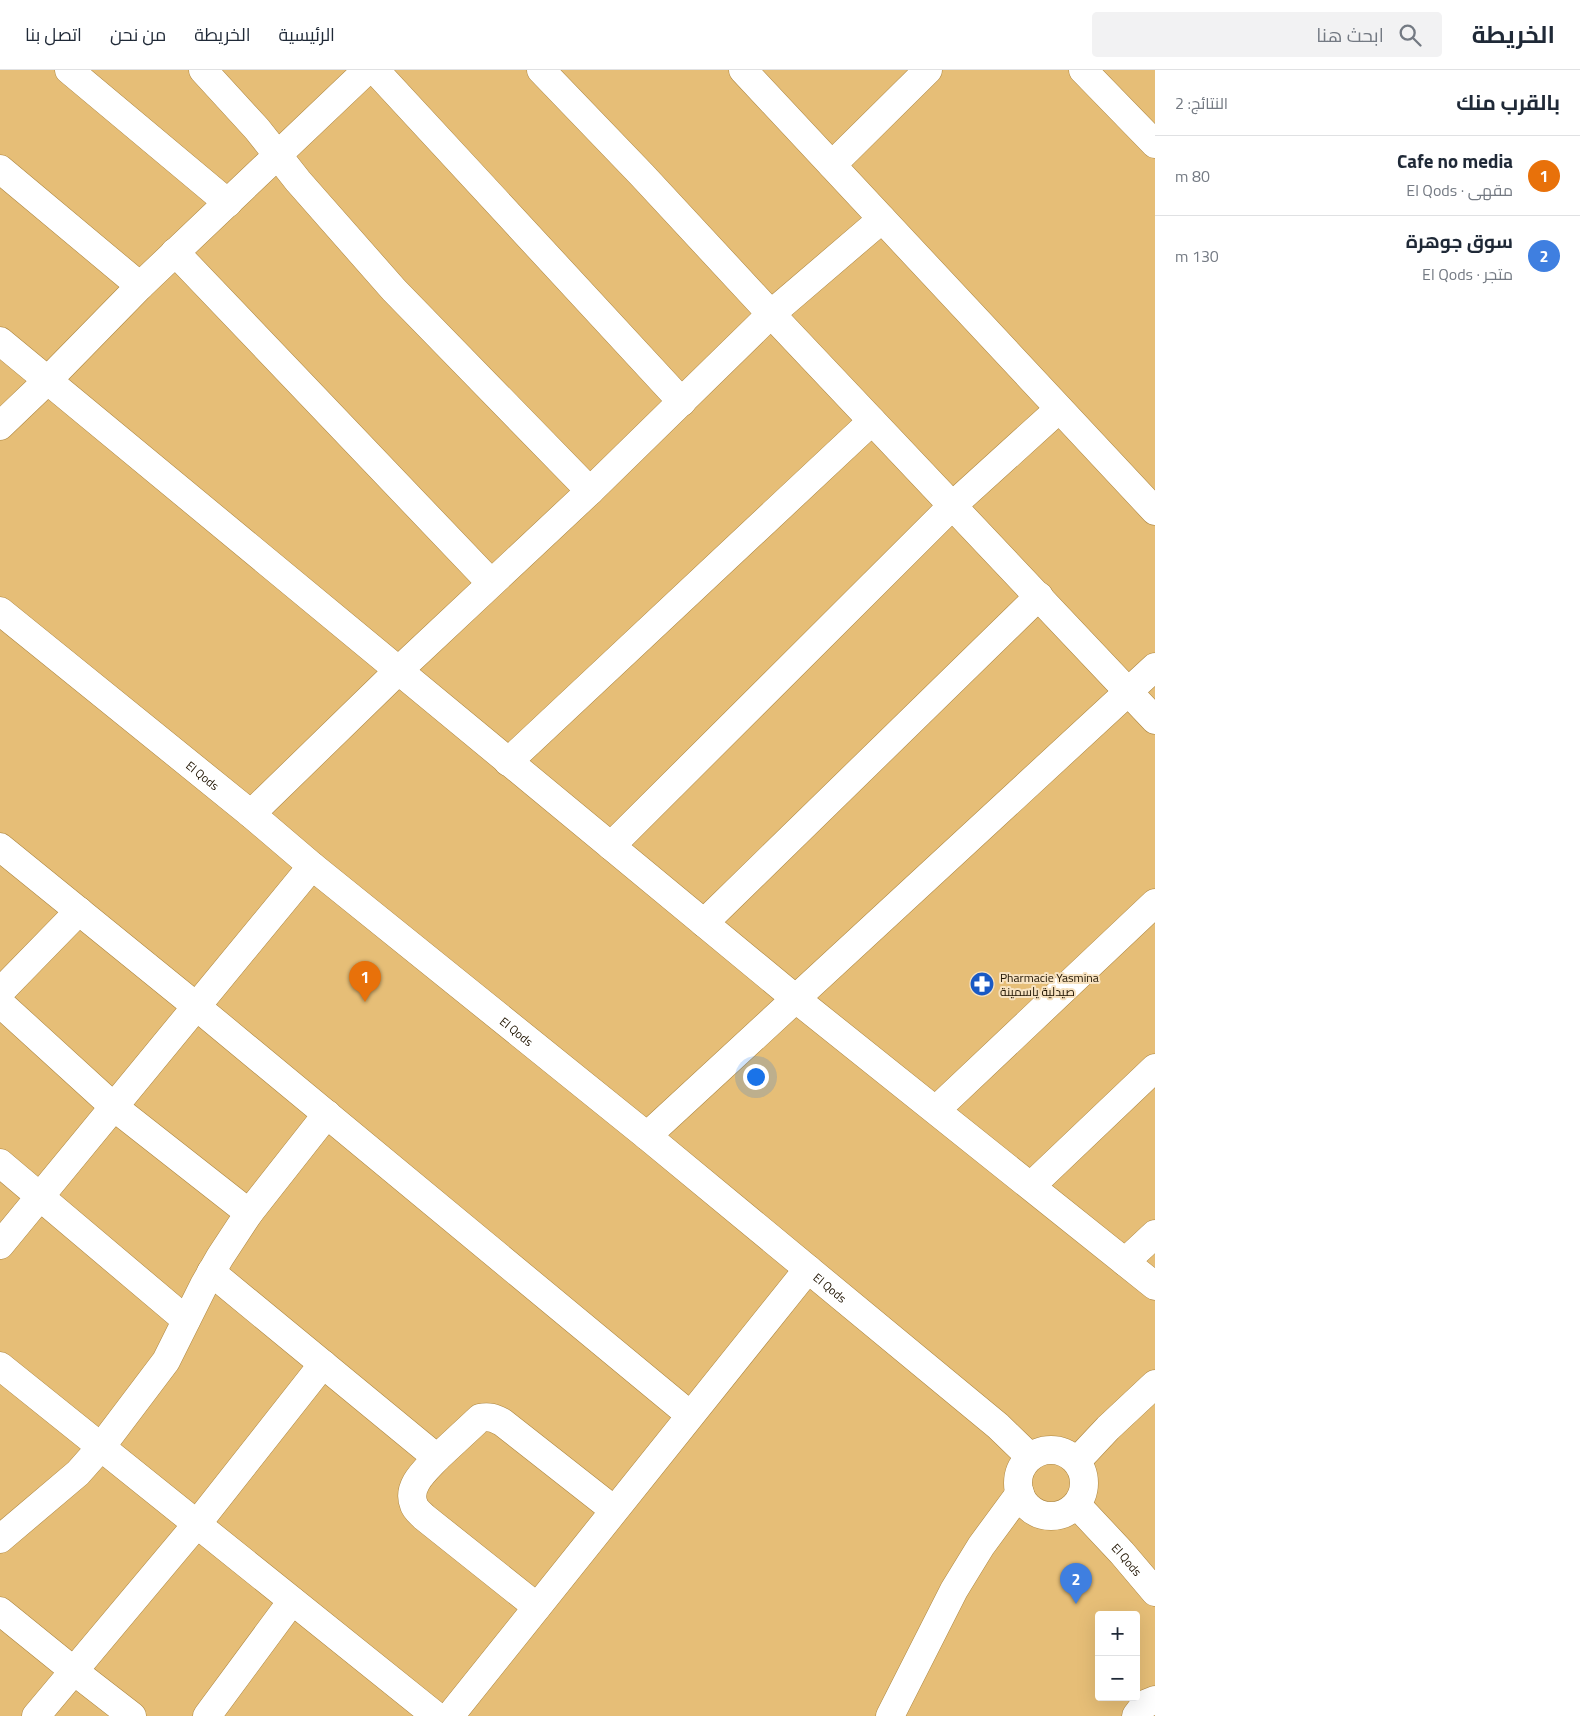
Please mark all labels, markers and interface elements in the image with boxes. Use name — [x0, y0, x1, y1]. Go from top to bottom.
search box — [1092, 12, 1442, 57]
text: الخريطة — [1472, 16, 1555, 52]
text: ابحث هنا — [1316, 20, 1384, 49]
text: اتصل بنا — [25, 21, 82, 48]
text: من نحن — [110, 21, 166, 48]
text: الخريطة — [194, 21, 250, 48]
text: الرئيسية — [278, 21, 335, 48]
icon: search — [1396, 21, 1424, 49]
text: بالقرب منك — [1456, 86, 1560, 118]
text: النتائج: 2 — [1175, 91, 1228, 115]
text: Cafe no media — [1397, 146, 1513, 175]
text: 80 m — [1175, 164, 1210, 188]
text: 1 — [1540, 164, 1548, 188]
text: مقهى · El Qods — [1406, 178, 1513, 202]
text: سوق جوهرة — [1406, 226, 1513, 255]
text: 130 m — [1175, 244, 1219, 268]
text: 2 — [1540, 244, 1548, 268]
text: متجر · El Qods — [1422, 262, 1513, 286]
street label: El Qods — [182, 756, 224, 795]
pin: 1 — [349, 961, 381, 1002]
place label: Pharmacie Yasmina صيدلية ياسمينة — [1000, 968, 1099, 1001]
pharmacy icon: Pharmacie Yasmina صيدلية ياسمينة — [969, 971, 995, 997]
street label: El Qods — [496, 1012, 538, 1051]
your location — [743, 1064, 769, 1090]
street label: El Qods — [809, 1268, 851, 1307]
street label: El Qods — [1108, 1539, 1147, 1580]
pin: 2 — [1060, 1563, 1092, 1604]
map controls — [1095, 1611, 1140, 1701]
button: + — [1095, 1611, 1140, 1656]
button: − — [1095, 1656, 1140, 1701]

